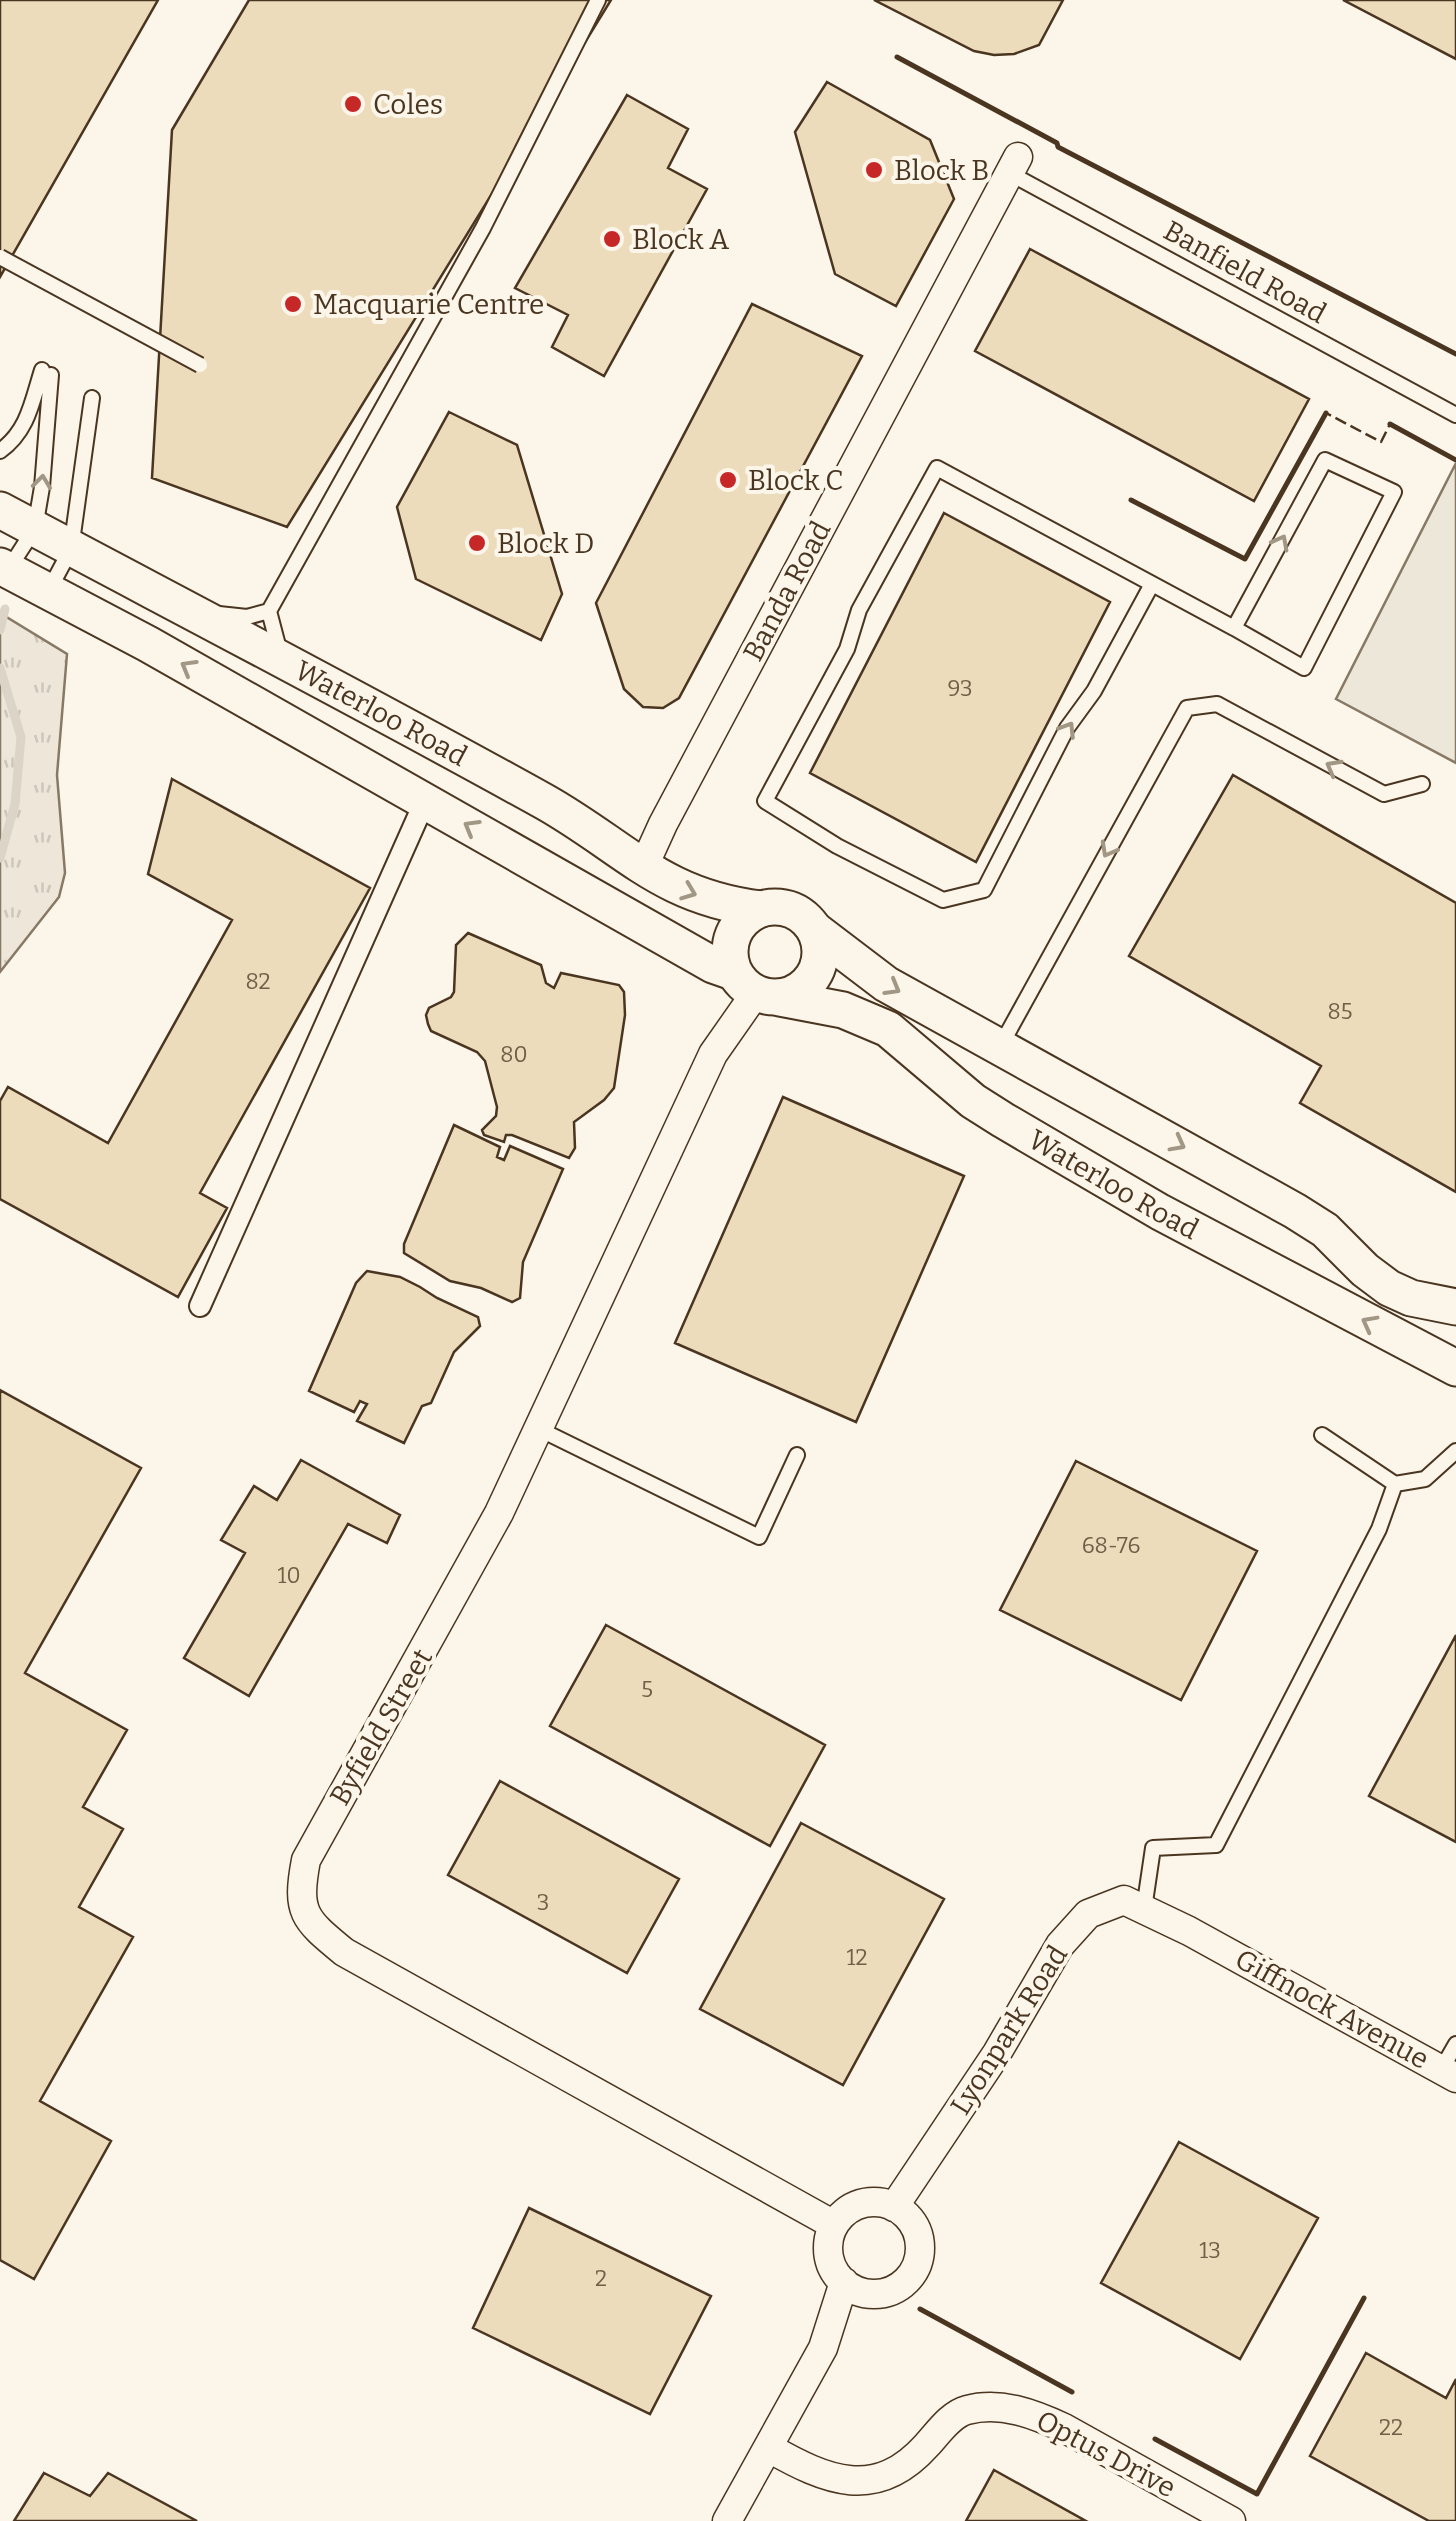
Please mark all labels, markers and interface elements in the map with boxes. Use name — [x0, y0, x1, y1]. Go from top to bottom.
place label: Coles — [373, 88, 443, 121]
marker: Coles — [342, 93, 364, 115]
place label: Block B — [894, 154, 989, 187]
marker: Block B — [863, 159, 885, 181]
street label: Banfield Road — [1158, 214, 1332, 330]
place label: Block A — [632, 223, 729, 256]
marker: Block A — [601, 228, 623, 250]
place label: Macquarie Centre — [313, 288, 544, 321]
marker: Macquarie Centre — [282, 293, 304, 315]
place label: Block C — [748, 464, 843, 497]
marker: Block C — [717, 469, 739, 491]
one-way arrow — [31, 473, 52, 489]
street label: Banda Road — [736, 516, 838, 666]
place label: Block D — [497, 527, 594, 560]
marker: Block D — [466, 532, 488, 554]
one-way arrow — [1268, 534, 1288, 552]
street label: Waterloo Road — [290, 653, 473, 773]
one-way arrow — [181, 659, 199, 679]
house number: 93 — [948, 675, 973, 702]
one-way arrow — [1055, 722, 1074, 740]
one-way arrow — [1326, 759, 1344, 779]
one-way arrow — [464, 820, 482, 839]
one-way arrow — [1101, 840, 1121, 858]
one-way arrow — [680, 881, 697, 901]
house number: 82 — [245, 968, 271, 995]
one-way arrow — [882, 975, 900, 995]
house number: 85 — [1328, 998, 1352, 1025]
house number: 80 — [500, 1041, 528, 1068]
street label: Waterloo Road — [1023, 1122, 1204, 1246]
one-way arrow — [1168, 1131, 1186, 1151]
one-way arrow — [1362, 1316, 1380, 1335]
house number: 68-76 — [1082, 1532, 1140, 1559]
house number: 10 — [277, 1562, 301, 1589]
street label: Byfield Street — [323, 1643, 439, 1811]
house number: 5 — [641, 1676, 653, 1703]
house number: 3 — [537, 1889, 549, 1916]
street label: Lyonpark Road — [944, 1939, 1074, 2121]
street label: Giffnock Avenue — [1230, 1942, 1434, 2076]
house number: 12 — [847, 1944, 867, 1971]
house number: 13 — [1199, 2237, 1221, 2264]
house number: 2 — [595, 2265, 607, 2292]
street label: Optus Drive — [1031, 2404, 1181, 2504]
house number: 22 — [1379, 2414, 1403, 2441]

